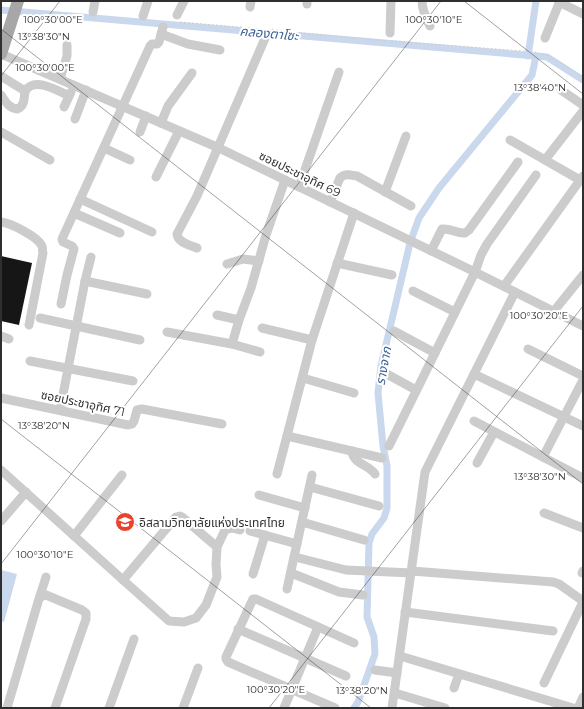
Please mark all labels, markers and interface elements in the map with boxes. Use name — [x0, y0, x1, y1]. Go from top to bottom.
text: 100°30'00"E — [23, 13, 83, 26]
text: 100°30'10"E — [406, 13, 463, 26]
water label: คลองตาโซะ — [239, 22, 301, 44]
text: 13°38'30"N — [18, 30, 70, 43]
text: 100°30'00"E — [15, 61, 75, 74]
text: 13°38'40"N — [514, 81, 566, 94]
street label: ซอยประชาอุทิศ 69 — [257, 148, 343, 200]
text: 100°30'20"E — [510, 309, 569, 322]
water label: รางจาก — [372, 344, 394, 386]
street label: ซอยประชาอุทิศ 71 — [40, 387, 126, 419]
text: 13°38'20"N — [18, 419, 70, 432]
text: 13°38'30"N — [514, 470, 566, 483]
school or university icon: อิสลามวิทยาลัยแห่งประเทศไทย — [114, 511, 136, 533]
place label: อิสลามวิทยาลัยแห่งประเทศไทย — [139, 515, 285, 530]
text: 100°30'10"E — [17, 548, 74, 561]
text: 100°30'20"E — [247, 683, 306, 696]
text: 13°38'20"N — [336, 684, 388, 697]

